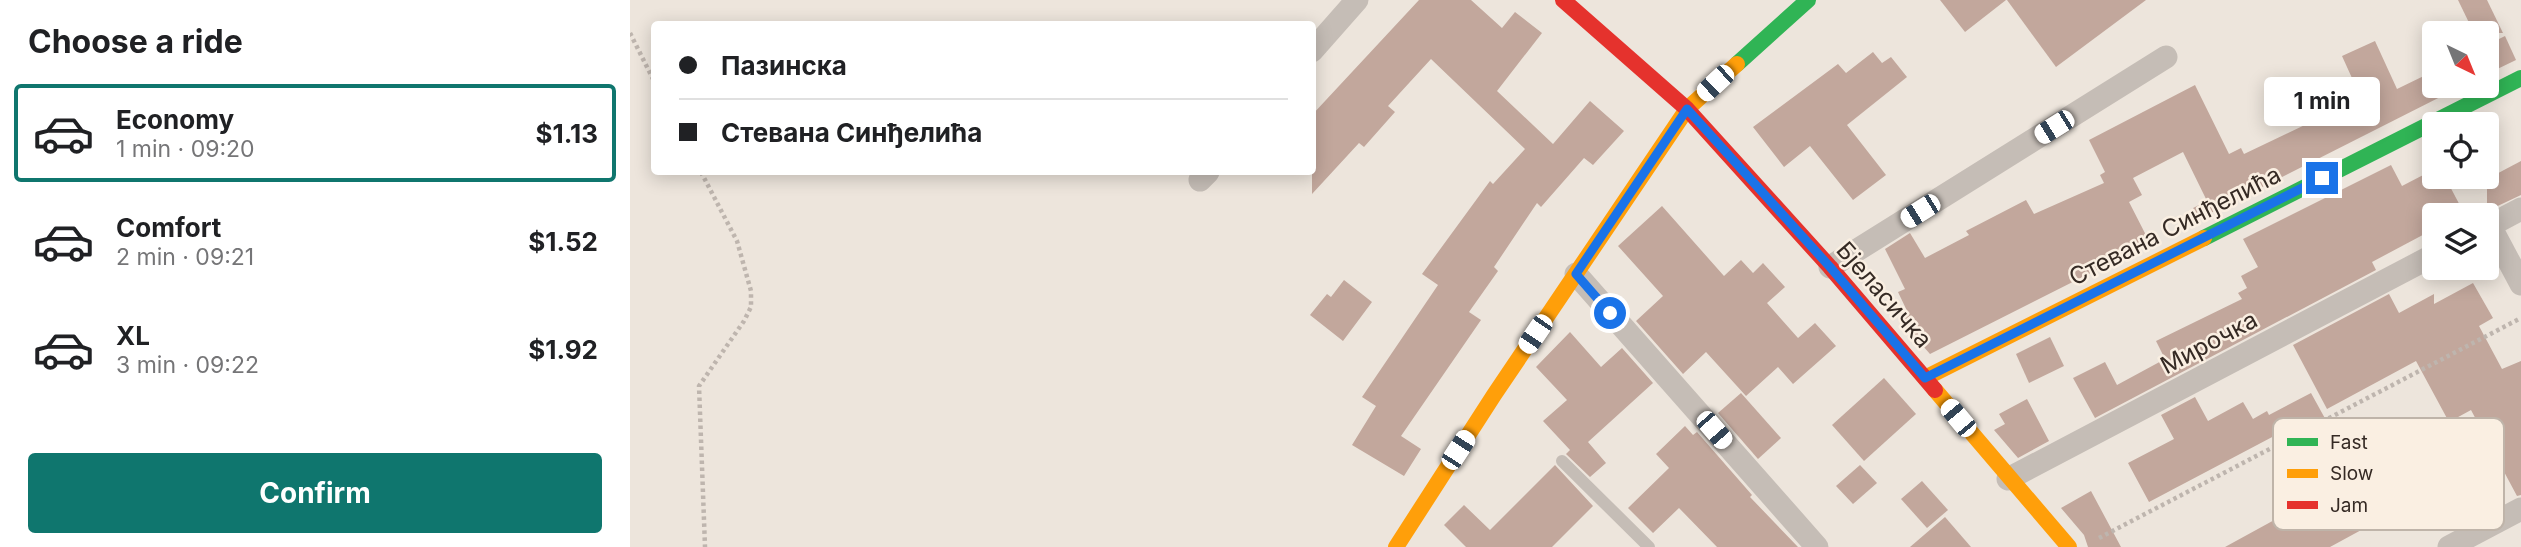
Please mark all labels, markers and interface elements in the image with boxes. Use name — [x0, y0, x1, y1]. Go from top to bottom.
north arrow — [2422, 21, 2499, 98]
map controls — [2422, 21, 2499, 280]
text: Choose a ride — [28, 22, 243, 61]
text: Пазинска — [721, 50, 847, 81]
car — [1693, 61, 1738, 105]
callout: 1 min — [2264, 76, 2380, 125]
text: 1 min — [2294, 87, 2350, 115]
icon: car — [32, 102, 95, 165]
text: Economy — [116, 104, 234, 135]
car — [2031, 107, 2078, 147]
button: locate — [2422, 112, 2499, 189]
text: Стевана Синђелића — [721, 117, 982, 148]
text: $1.13 — [535, 118, 598, 149]
text: 1 min · 09:20 — [116, 135, 255, 163]
street label: Стевана Синђелића — [2064, 160, 2285, 291]
route end — [2306, 162, 2338, 194]
car — [1897, 191, 1944, 231]
button: layers — [2422, 203, 2499, 280]
icon: car — [32, 210, 95, 273]
text: Comfort — [116, 212, 221, 243]
text: $1.52 — [528, 226, 598, 257]
street label: Бјеласичка — [1831, 236, 1938, 354]
text: 2 min · 09:21 — [116, 243, 254, 271]
route start — [1594, 297, 1626, 329]
street label: Мирочка — [2155, 305, 2262, 380]
car — [1515, 311, 1556, 357]
icon: car — [32, 318, 95, 381]
text: XL — [116, 320, 150, 351]
text: $1.92 — [528, 334, 598, 365]
text: 3 min · 09:22 — [116, 351, 259, 379]
car — [1937, 395, 1980, 441]
car — [1693, 407, 1736, 453]
legend — [2273, 418, 2504, 530]
car — [1438, 427, 1479, 473]
text: Fast — [2330, 431, 2368, 454]
button: Confirm — [28, 453, 602, 533]
text: Slow — [2330, 462, 2373, 485]
text: Jam — [2330, 494, 2368, 517]

